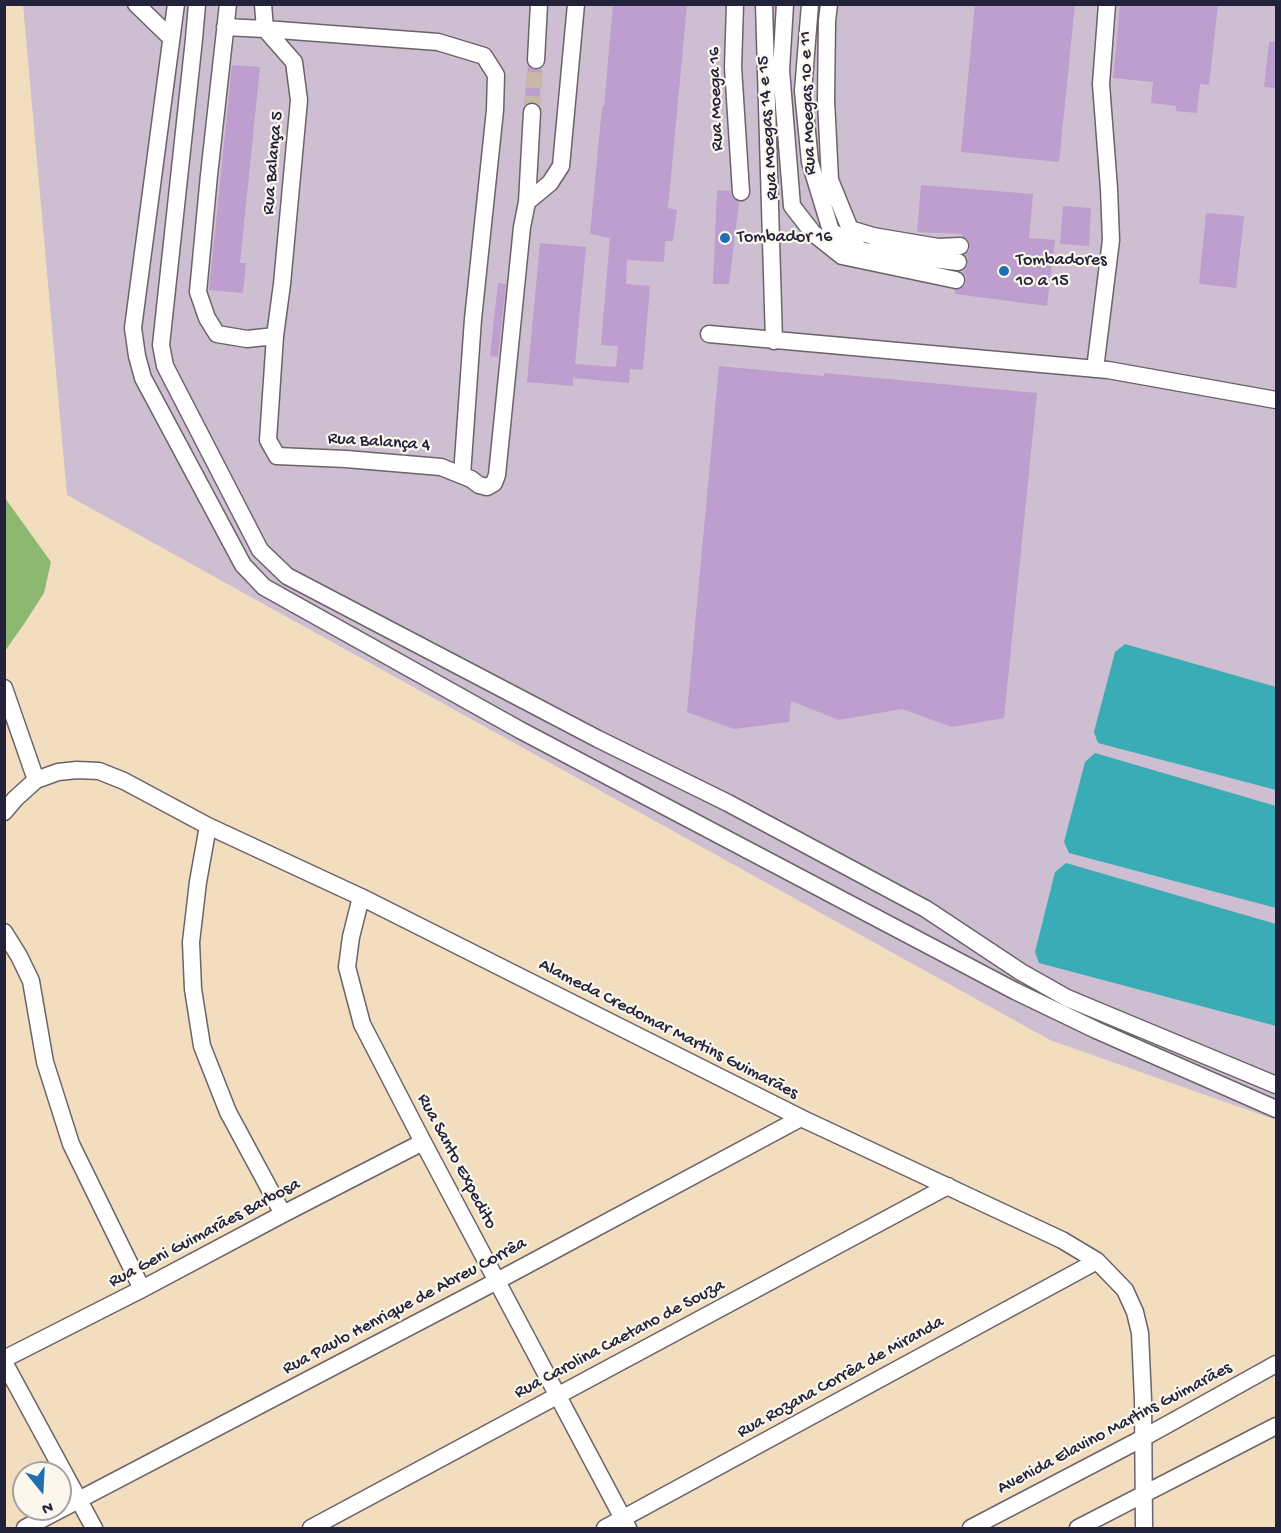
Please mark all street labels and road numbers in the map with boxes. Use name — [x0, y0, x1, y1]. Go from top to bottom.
street label: Rua Moegas 10 e 11 — [796, 31, 822, 175]
street label: Rua Moega 16 — [704, 47, 730, 151]
street label: Rua Moegas 14 e 15 — [753, 55, 785, 201]
street label: Rua Balança 5 — [259, 110, 289, 216]
street label: Rua Balança 4 — [327, 429, 431, 457]
street label: Alameda Credomar Martins Guimarães — [535, 955, 801, 1105]
street label: Rua Santo Expedito — [411, 1091, 501, 1233]
street label: Rua Geni Guimarães Barbosa — [106, 1174, 304, 1294]
street label: Rua Paulo Henrique de Abreu Corrêa — [279, 1233, 531, 1381]
street label: Rua Carolina Caetano de Souza — [511, 1275, 729, 1405]
street label: Rua Rozana Corrêa de Miranda — [734, 1312, 948, 1444]
street label: Avenida Elavino Martins Guimarães — [994, 1358, 1236, 1500]

